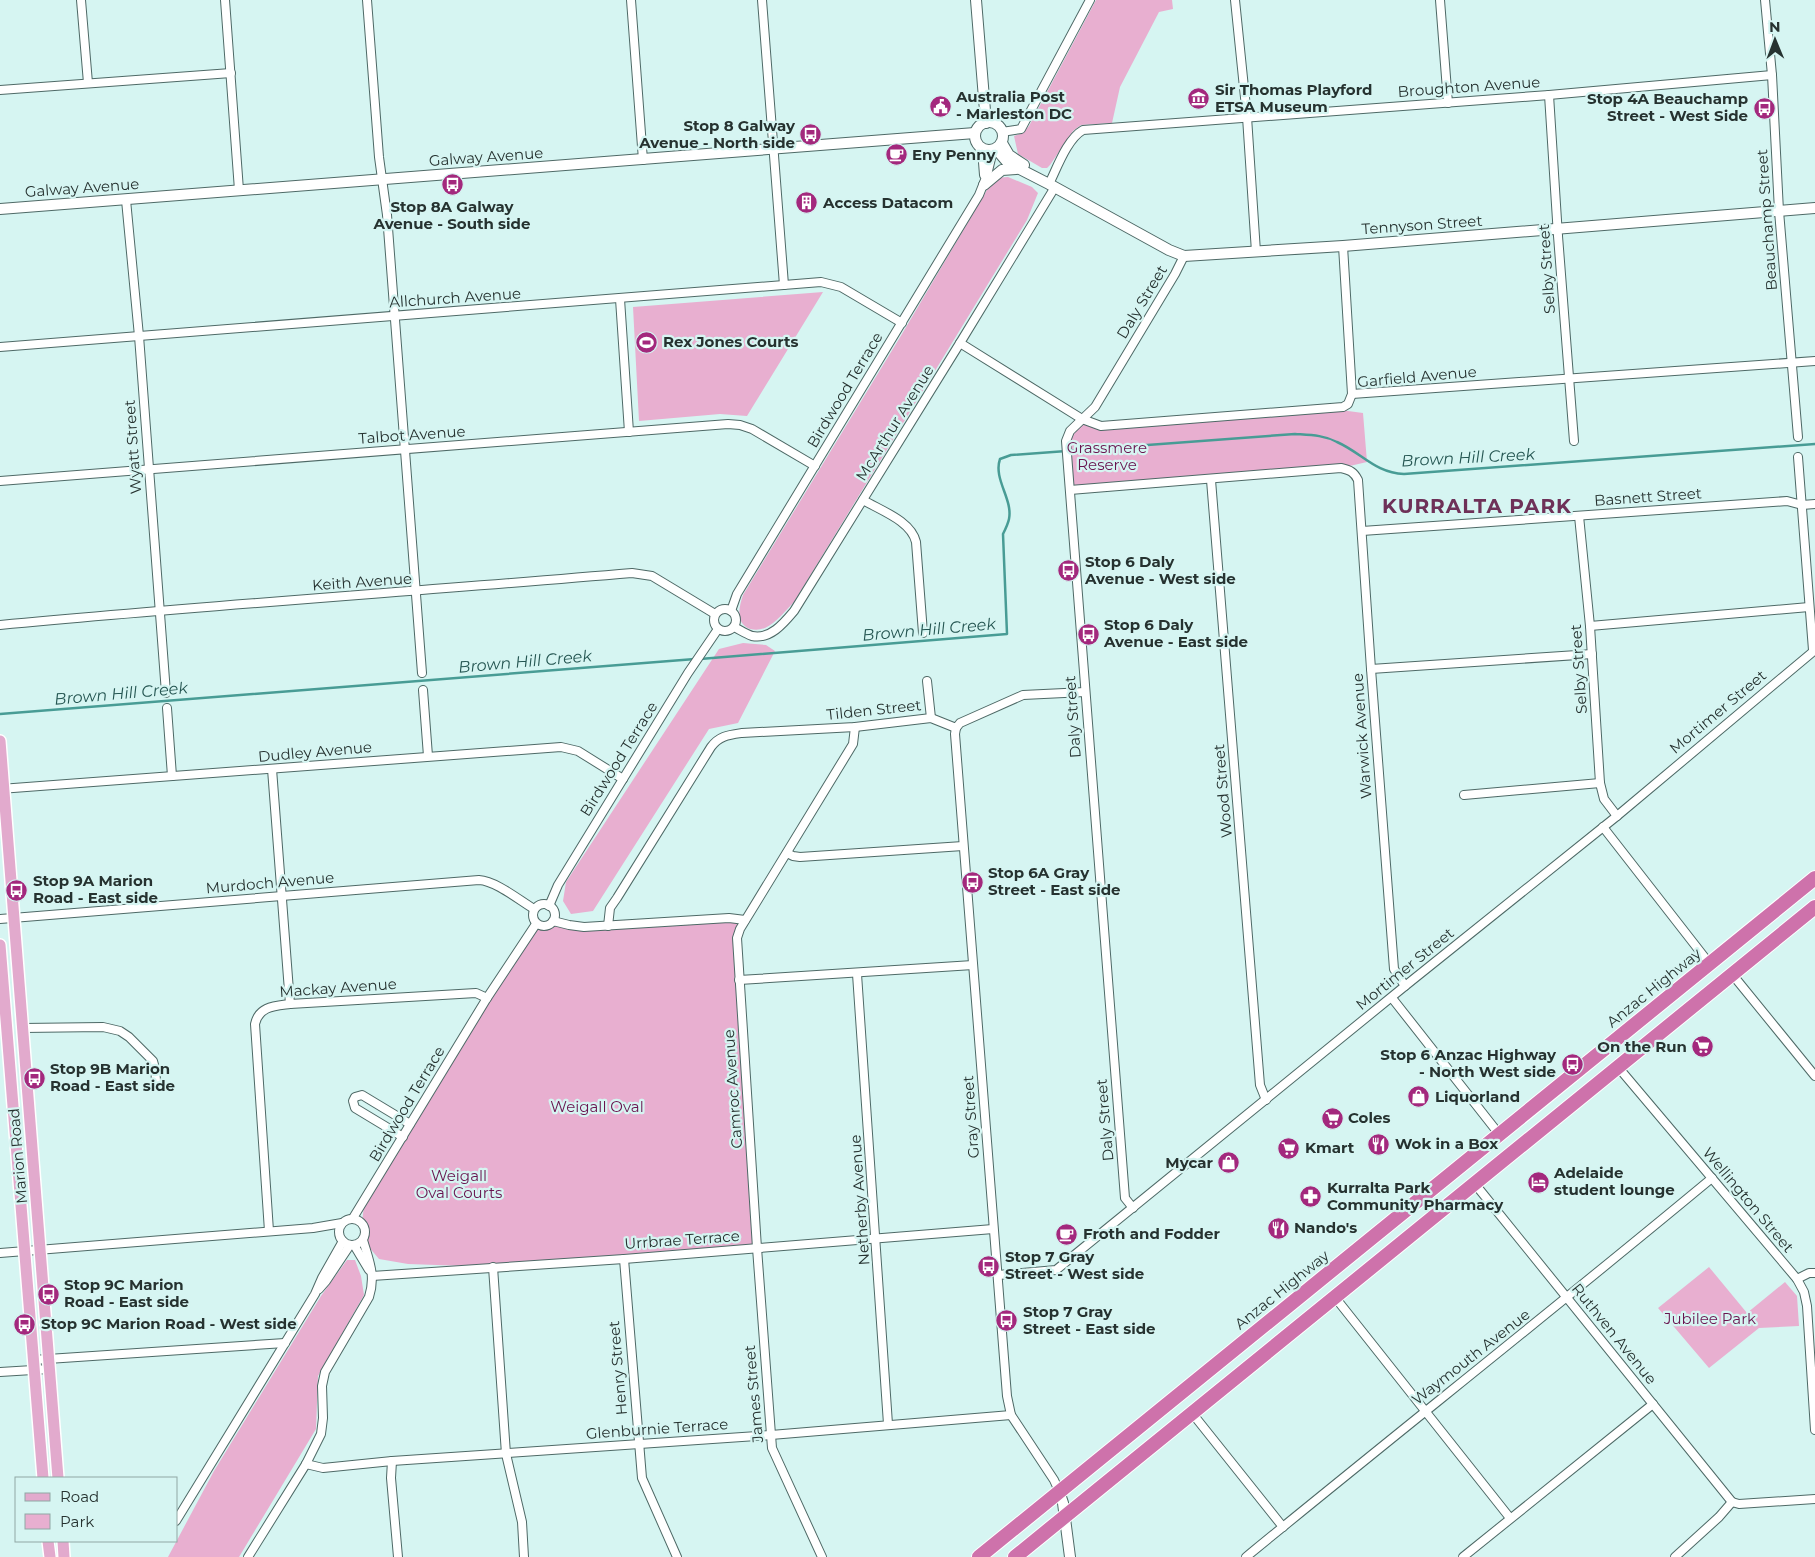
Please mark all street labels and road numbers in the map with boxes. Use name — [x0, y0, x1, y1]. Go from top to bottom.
street label: Broughton Avenue — [1397, 72, 1541, 101]
street label: Galway Avenue — [428, 143, 544, 170]
street label: Beauchamp Street — [1752, 149, 1781, 291]
street label: Galway Avenue — [24, 174, 140, 201]
street label: Tennyson Street — [1361, 211, 1483, 238]
street label: Selby Street — [1534, 224, 1559, 314]
street label: Daly Street — [1112, 261, 1171, 342]
street label: Allchurch Avenue — [388, 283, 522, 312]
street label: Birdwood Terrace — [803, 328, 887, 451]
street label: McArthur Avenue — [851, 361, 938, 484]
street label: Garfield Avenue — [1357, 362, 1477, 391]
street label: Wyatt Street — [120, 399, 145, 495]
street label: Talbot Avenue — [358, 421, 466, 448]
street label: Basnett Street — [1593, 483, 1702, 510]
street label: Keith Avenue — [311, 569, 413, 594]
street label: Selby Street — [1566, 624, 1591, 714]
street label: Mortimer Street — [1665, 666, 1770, 758]
street label: Warwick Avenue — [1348, 673, 1375, 800]
street label: Daly Street — [1060, 675, 1085, 759]
street label: Tilden Street — [826, 695, 922, 724]
street label: Birdwood Terrace — [576, 698, 661, 820]
street label: Dudley Avenue — [257, 737, 373, 766]
street label: Wood Street — [1209, 743, 1236, 839]
street label: Murdoch Avenue — [205, 867, 335, 898]
street label: Mortimer Street — [1352, 923, 1457, 1014]
street label: Anzac Highway — [1603, 943, 1705, 1031]
street label: Mackay Avenue — [279, 974, 397, 1001]
street label: Camroc Avenue — [719, 1029, 746, 1149]
street label: Birdwood Terrace — [365, 1042, 449, 1165]
street label: Gray Street — [958, 1075, 983, 1159]
street label: Daly Street — [1091, 1078, 1118, 1162]
street label: Marion Road — [4, 1107, 31, 1205]
street label: Netherby Avenue — [845, 1134, 874, 1266]
street label: Wellington Street — [1699, 1143, 1798, 1256]
street label: Urrbrae Terrace — [624, 1226, 740, 1253]
street label: Anzac Highway — [1231, 1245, 1333, 1333]
street label: Ruthven Avenue — [1568, 1279, 1661, 1388]
street label: Waymouth Avenue — [1408, 1305, 1534, 1409]
street label: Henry Street — [604, 1320, 631, 1416]
street label: James Street — [740, 1344, 767, 1445]
street label: Glenburnie Terrace — [585, 1414, 729, 1443]

